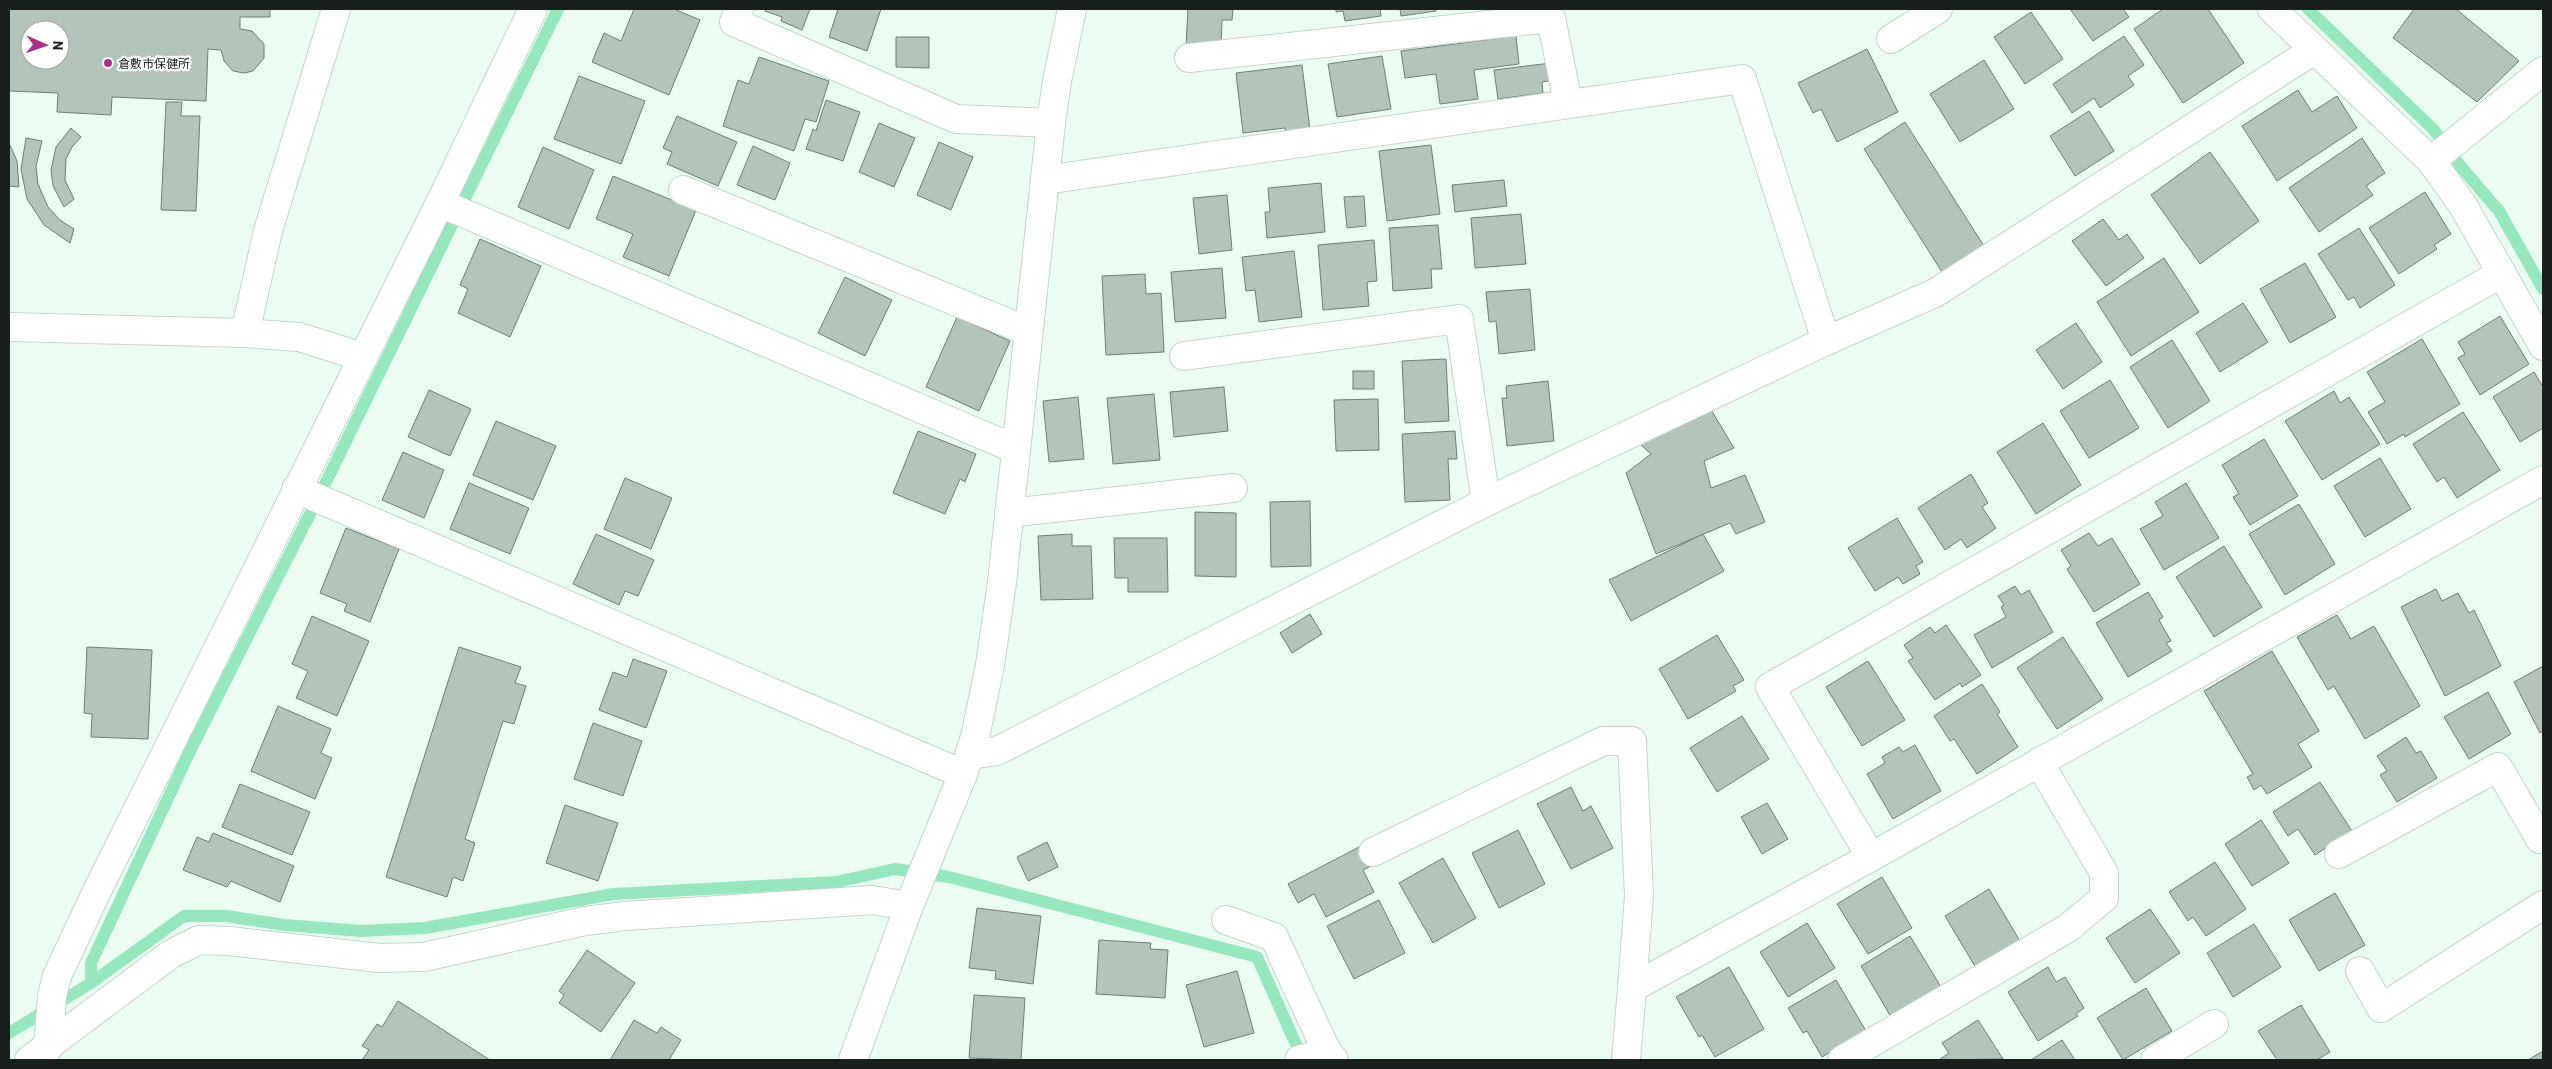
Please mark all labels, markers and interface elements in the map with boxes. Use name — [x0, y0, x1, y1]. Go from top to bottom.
north arrow — [20, 20, 70, 70]
text: N — [50, 41, 67, 50]
place label: 倉敷市保健所 — [118, 56, 190, 70]
marker: 倉敷市保健所 — [102, 57, 114, 69]

